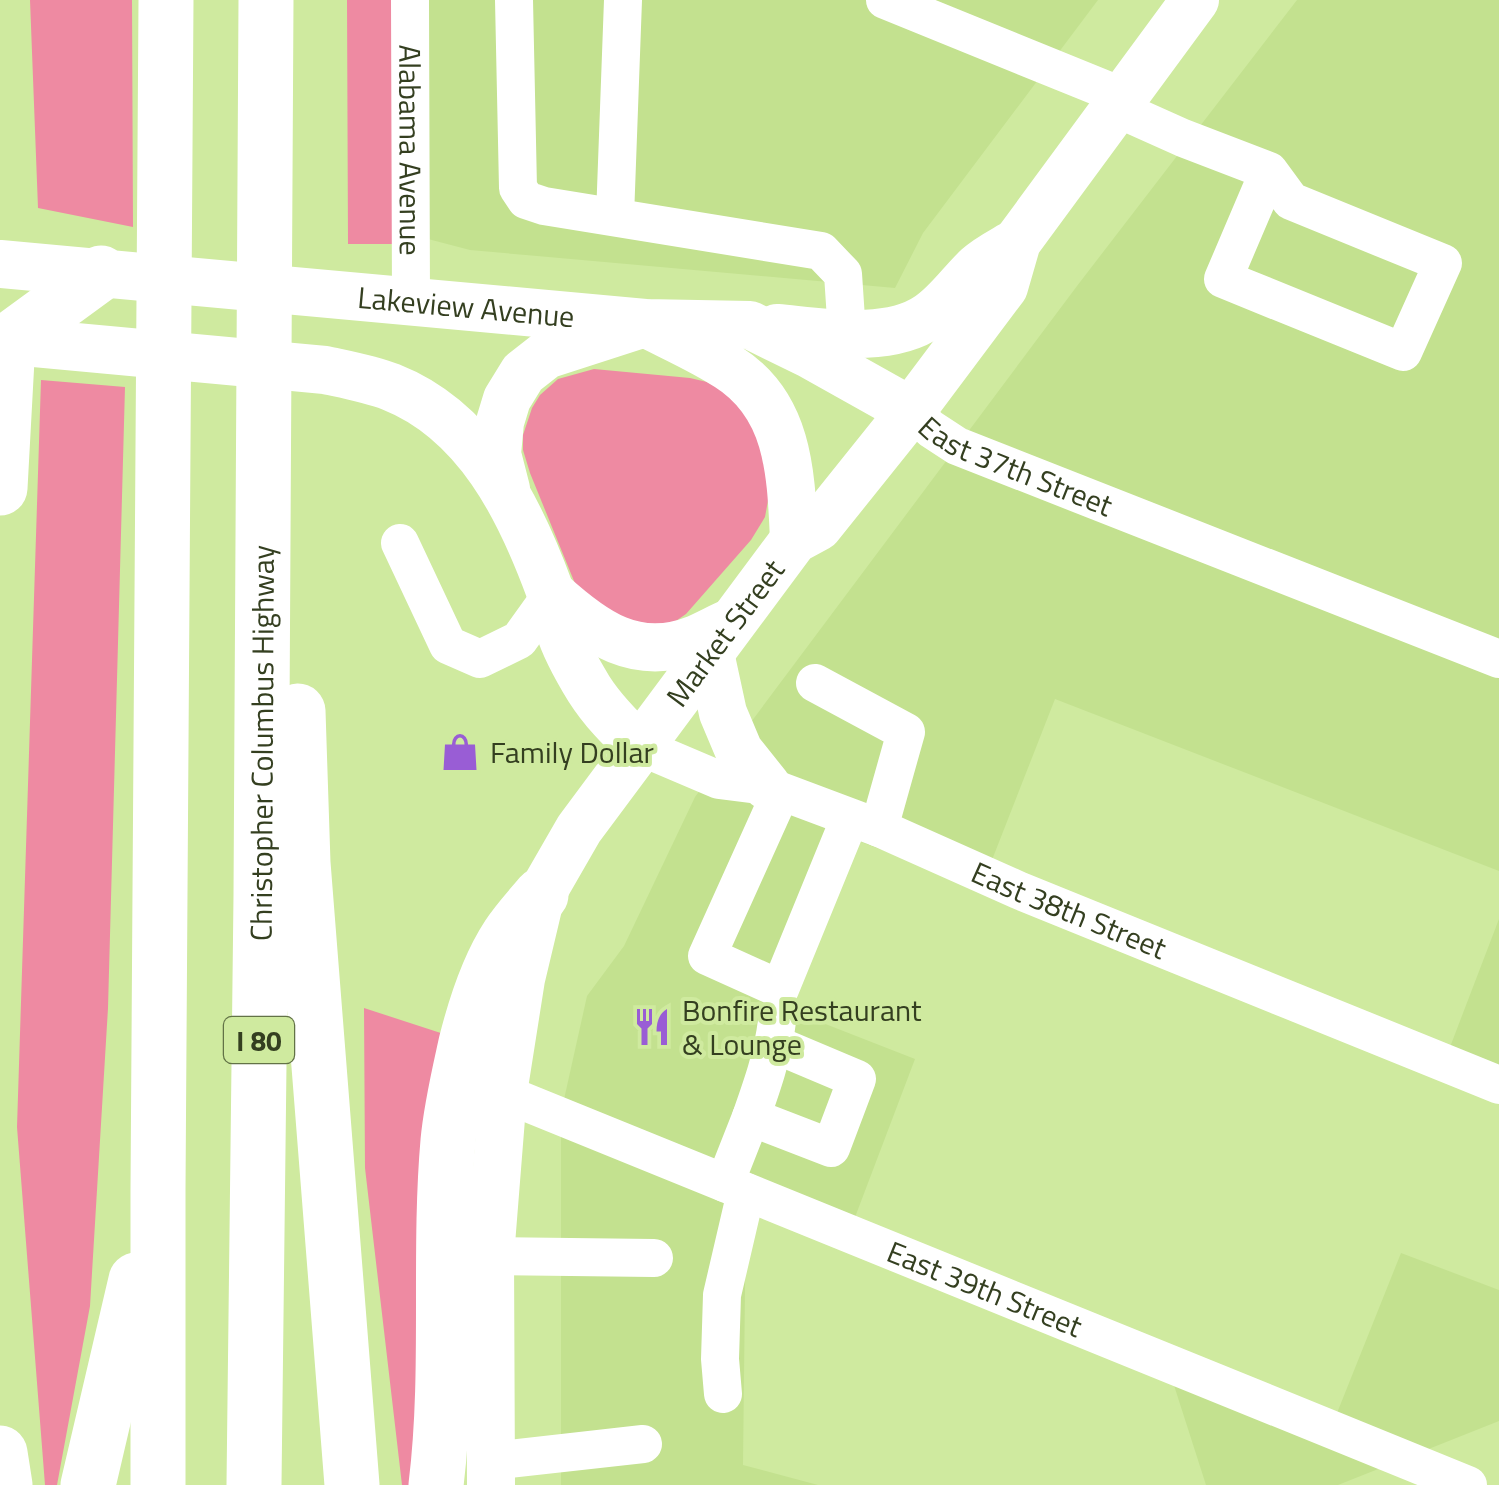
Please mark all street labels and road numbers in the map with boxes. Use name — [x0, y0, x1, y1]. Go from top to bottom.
street label: Alabama Avenue — [387, 44, 434, 256]
street label: Lakeview Avenue — [356, 274, 577, 339]
street label: East 37th Street — [908, 405, 1120, 528]
street label: Christopher Columbus Highway — [237, 545, 286, 941]
street label: Market Street — [655, 549, 796, 716]
street label: East 38th Street — [964, 849, 1174, 971]
road number: I 80 — [224, 1017, 294, 1063]
street label: East 39th Street — [880, 1228, 1090, 1349]

